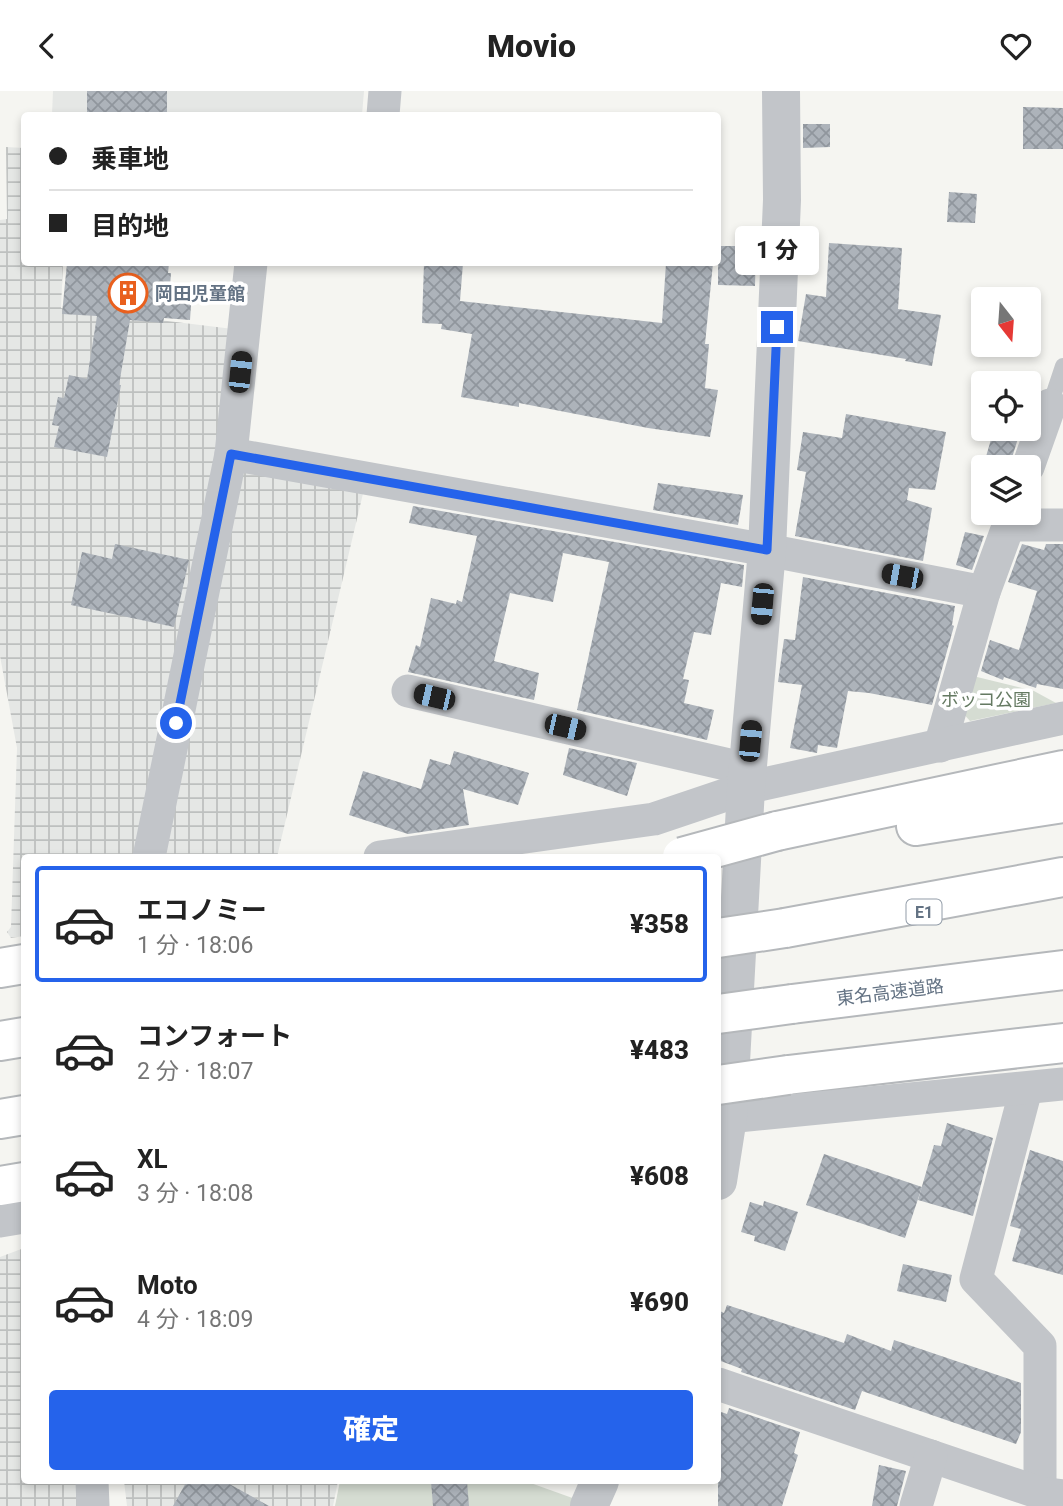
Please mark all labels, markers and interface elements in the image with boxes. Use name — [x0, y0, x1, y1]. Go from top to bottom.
icon: back — [28, 27, 66, 65]
text: Movio — [487, 27, 576, 65]
icon: heart — [997, 27, 1035, 65]
text: 乗車地 — [91, 144, 169, 174]
text: 目的地 — [91, 211, 169, 241]
callout: 1 分 — [735, 225, 819, 275]
text: 1 分 — [756, 237, 798, 264]
building icon: 岡田児童館 — [107, 272, 149, 314]
place label: 岡田児童館 — [155, 283, 245, 304]
north arrow — [971, 287, 1041, 357]
map controls — [971, 287, 1041, 525]
route end — [761, 311, 793, 343]
car — [228, 350, 253, 394]
button: locate — [971, 371, 1041, 441]
button: layers — [971, 455, 1041, 525]
car — [880, 562, 925, 590]
car — [750, 582, 775, 626]
car — [412, 682, 457, 712]
park label: ボッコ公園 — [941, 689, 1031, 710]
route start — [160, 707, 192, 739]
car — [543, 712, 588, 742]
car — [738, 719, 763, 763]
icon: car — [53, 893, 116, 956]
text: エコノミー — [137, 895, 267, 925]
road number: E1 — [906, 899, 942, 925]
text: ¥358 — [630, 909, 689, 939]
text: 1 分 · 18:06 — [137, 932, 253, 959]
street label: 東名高速道路 — [835, 975, 945, 1009]
icon: car — [53, 1019, 116, 1082]
text: コンフォート — [137, 1021, 292, 1051]
text: ¥483 — [630, 1035, 689, 1065]
text: 2 分 · 18:07 — [137, 1058, 253, 1085]
text: XL — [137, 1144, 168, 1174]
icon: car — [53, 1145, 116, 1208]
text: ¥608 — [630, 1161, 689, 1191]
text: 3 分 · 18:08 — [137, 1180, 253, 1207]
text: Moto — [137, 1270, 198, 1300]
icon: car — [53, 1271, 116, 1334]
text: ¥690 — [630, 1287, 689, 1317]
text: 4 分 · 18:09 — [137, 1306, 253, 1333]
button: 確定 — [49, 1390, 693, 1470]

